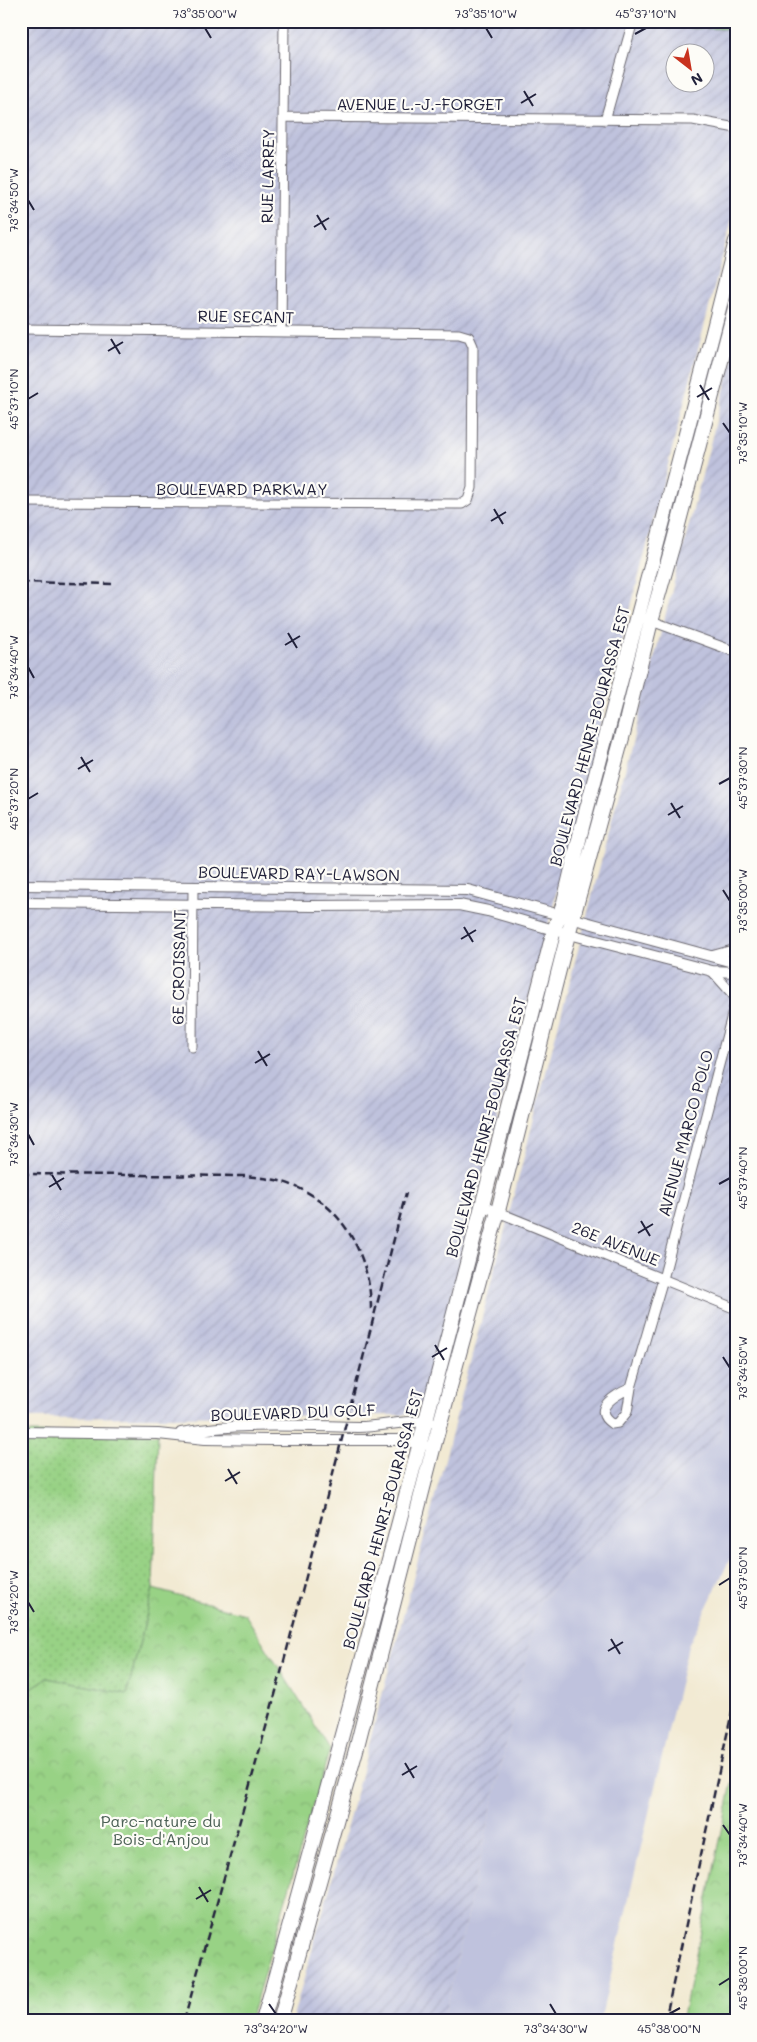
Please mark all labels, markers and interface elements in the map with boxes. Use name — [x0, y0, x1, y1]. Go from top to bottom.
text: 73°35'00"W — [173, 5, 237, 21]
text: 73°35'10"W — [455, 5, 517, 21]
text: 45°37'10"N — [616, 5, 676, 21]
north arrow — [664, 42, 714, 92]
text: N — [687, 69, 706, 90]
street label: AVENUE L.-J.-FORGET — [337, 93, 504, 114]
street label: RUE LARREY — [256, 128, 278, 224]
text: 73°34'50"W — [5, 168, 21, 232]
street label: RUE SECANT — [198, 305, 295, 327]
text: 45°37'10"N — [5, 369, 21, 429]
text: 73°35'10"W — [734, 402, 750, 464]
street label: BOULEVARD PARKWAY — [156, 478, 328, 499]
street label: BOULEVARD HENRI-BOURASSA EST — [544, 604, 634, 868]
text: 73°34'40"W — [5, 635, 21, 699]
text: 45°37'30"N — [734, 747, 750, 809]
text: 45°37'20"N — [5, 768, 21, 830]
street label: BOULEVARD RAY-LAWSON — [198, 861, 400, 885]
text: 73°35'00"W — [734, 869, 750, 933]
street label: 6E CROISSANT — [166, 909, 190, 1025]
street label: BOULEVARD HENRI-BOURASSA EST — [440, 995, 530, 1259]
street label: AVENUE MARCO POLO — [653, 1047, 717, 1219]
text: 73°34'30"W — [5, 1102, 21, 1166]
text: 45°37'40"N — [734, 1147, 750, 1209]
street label: 26E AVENUE — [569, 1216, 663, 1270]
text: 73°34'50"W — [734, 1336, 750, 1400]
street label: BOULEVARD HENRI-BOURASSA EST — [337, 1387, 427, 1651]
street label: BOULEVARD DU GOLF — [210, 1399, 376, 1425]
text: 45°37'50"N — [734, 1547, 750, 1609]
text: 73°34'20"W — [5, 1570, 21, 1634]
text: 73°34'40"W — [734, 1803, 750, 1867]
park label: Parc-nature du Bois-d'Anjou — [101, 1810, 221, 1849]
text: 45°38'00"N — [734, 1946, 750, 2010]
text: 73°34'20"W — [244, 2020, 308, 2036]
text: 73°34'30"W — [524, 2020, 588, 2036]
text: 45°38'00"N — [637, 2020, 701, 2036]

